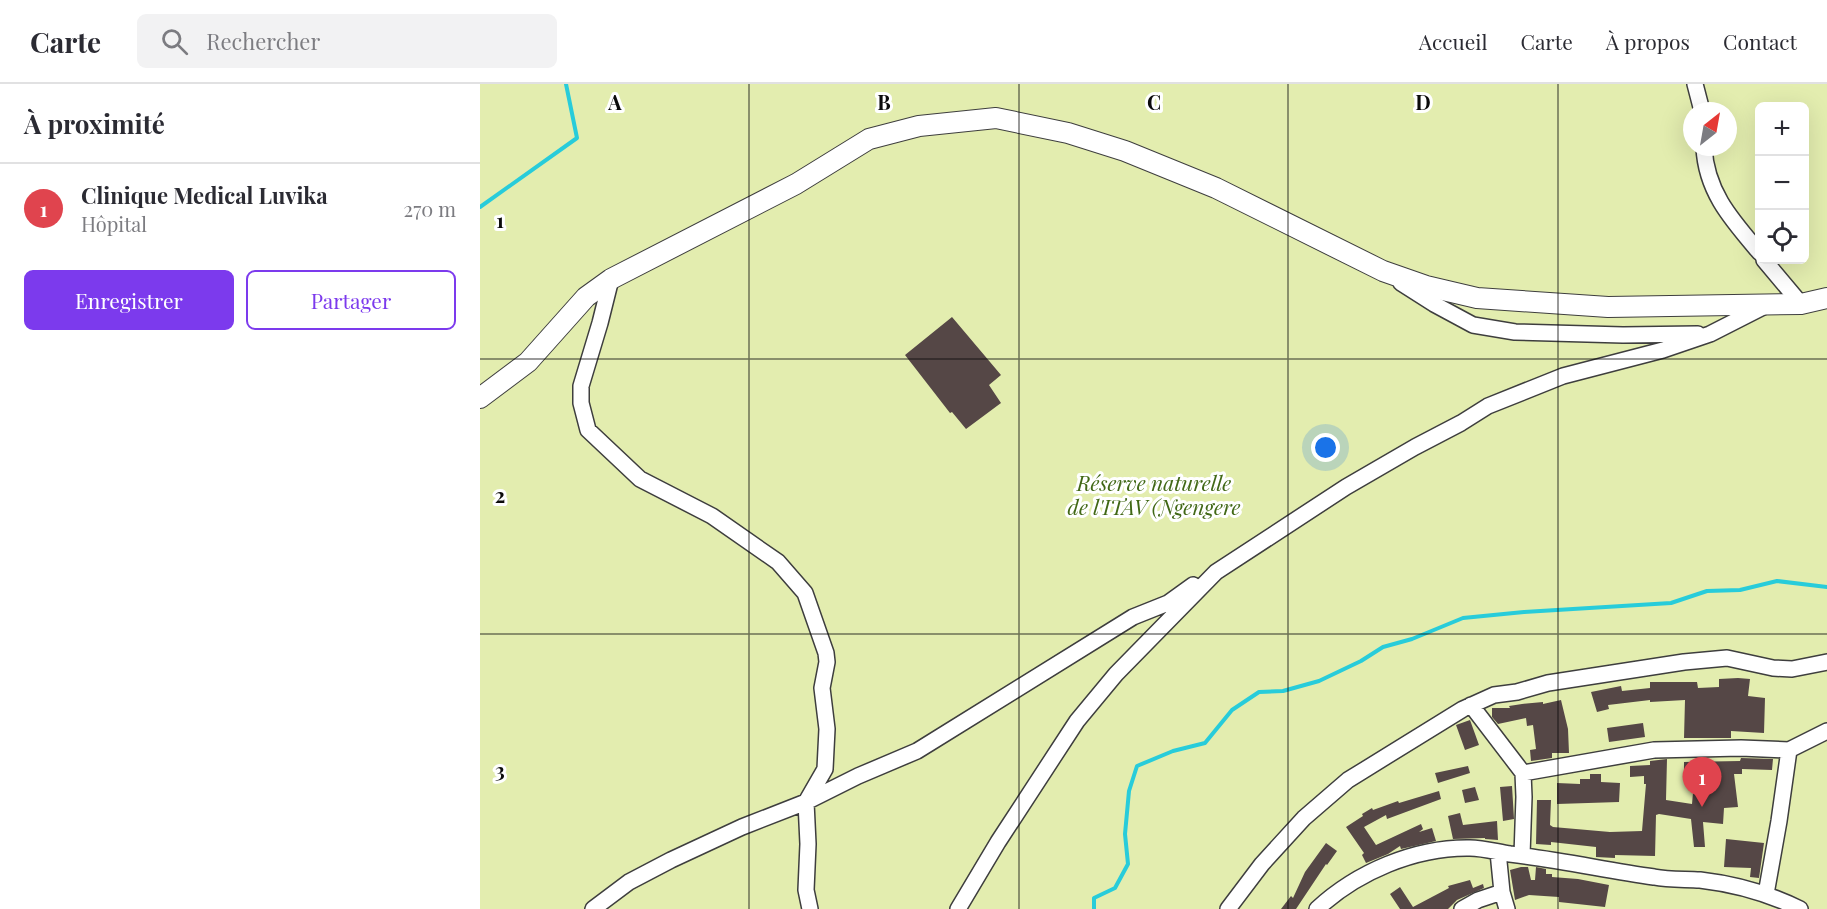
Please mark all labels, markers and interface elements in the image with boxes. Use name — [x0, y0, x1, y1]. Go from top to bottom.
search box — [137, 14, 557, 68]
text: Carte — [30, 23, 101, 60]
icon: search — [158, 25, 191, 58]
text: Rechercher — [206, 26, 320, 56]
text: Accueil — [1419, 27, 1487, 55]
text: Carte — [1520, 27, 1573, 55]
text: À propos — [1606, 27, 1690, 55]
text: Contact — [1723, 27, 1797, 55]
text: A — [607, 88, 622, 115]
text: B — [877, 88, 891, 115]
text: C — [1147, 88, 1161, 115]
text: D — [1415, 88, 1431, 115]
north arrow — [1683, 102, 1737, 156]
map controls — [1755, 102, 1809, 264]
button: + — [1755, 102, 1809, 156]
text: À proximité — [24, 106, 165, 141]
button: − — [1755, 156, 1809, 210]
text: Clinique Medical Luvika — [81, 180, 328, 210]
text: 1 — [40, 195, 47, 222]
text: 270 m — [404, 195, 456, 222]
text: 1 — [496, 206, 504, 233]
text: Hôpital — [81, 210, 147, 237]
button: locate — [1755, 210, 1809, 264]
button: Enregistrer — [24, 270, 234, 330]
button: Partager — [246, 270, 456, 330]
your location — [1311, 433, 1340, 462]
park label: Réserve naturelle de l'ITAV (Ngengere — [1068, 468, 1240, 520]
text: 2 — [495, 481, 505, 508]
text: 3 — [495, 756, 505, 783]
pin: 1 — [1682, 758, 1722, 807]

